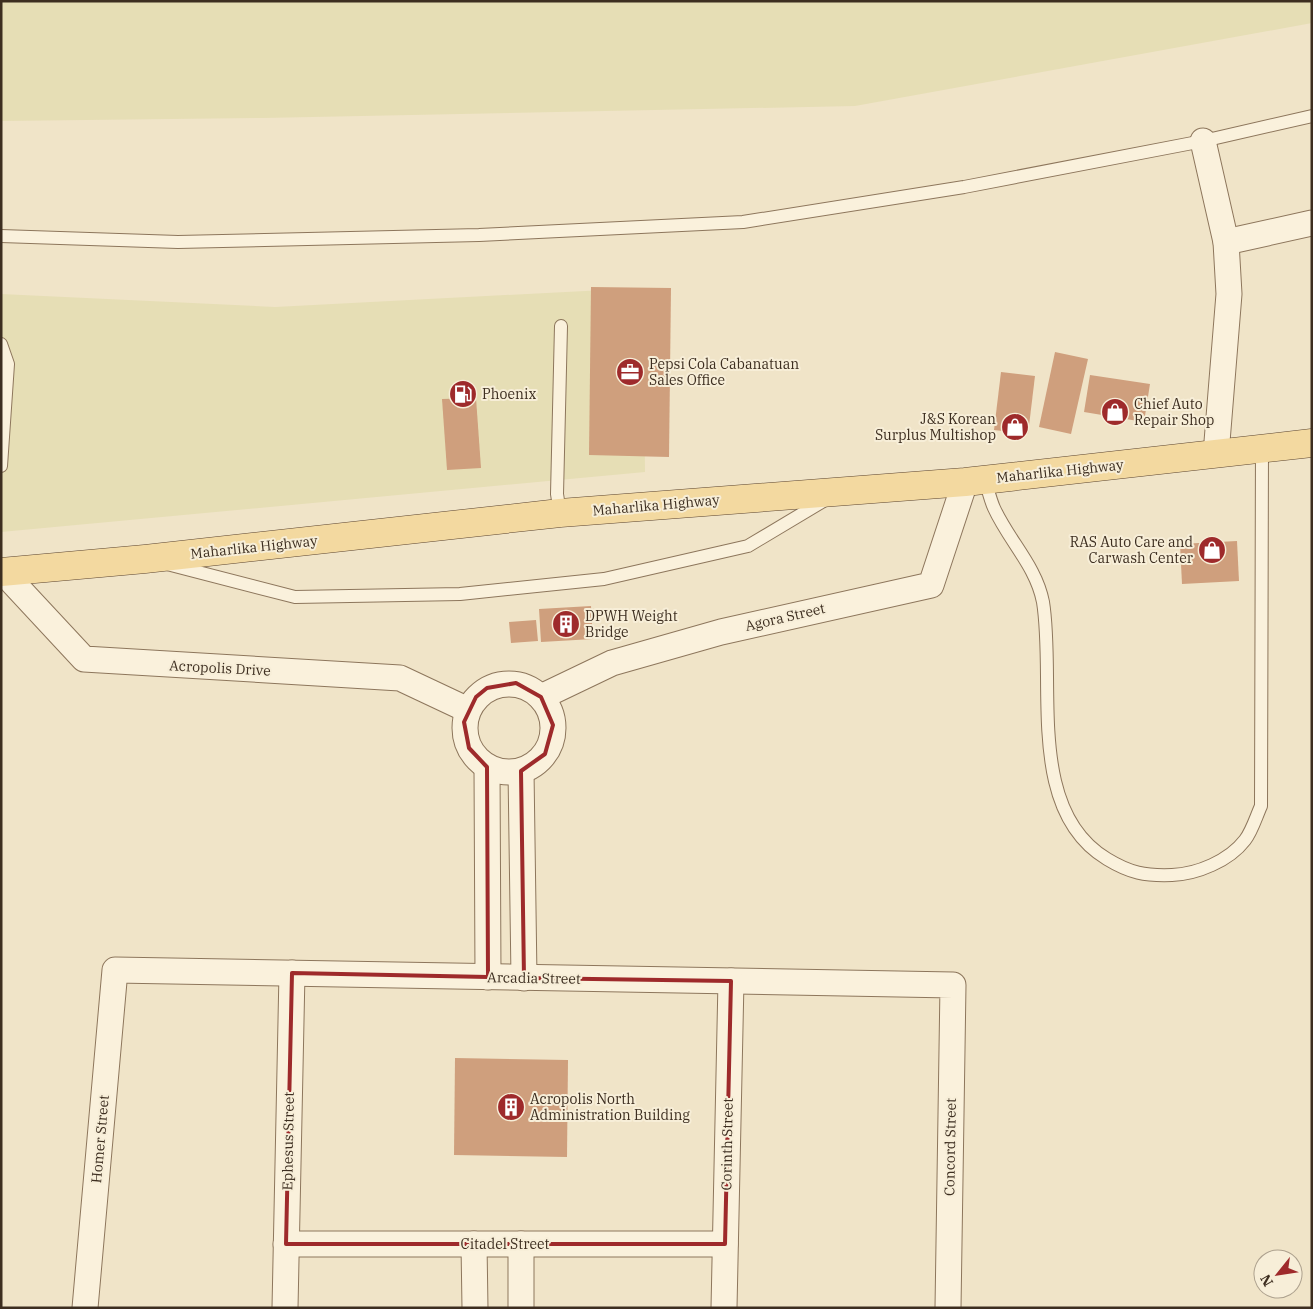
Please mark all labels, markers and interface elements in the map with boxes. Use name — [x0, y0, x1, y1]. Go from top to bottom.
place label: Pepsi Cola Cabanatuan Sales Office — [649, 355, 799, 389]
office icon: Pepsi Cola Cabanatuan Sales Office — [615, 357, 645, 387]
fuel station icon: Phoenix — [448, 379, 478, 409]
place label: Phoenix — [482, 385, 536, 403]
place label: Chief Auto Repair Shop — [1134, 395, 1214, 429]
shop icon: Chief Auto Repair Shop — [1100, 397, 1130, 427]
place label: J&S Korean Surplus Multishop — [875, 410, 996, 444]
shop icon: J&S Korean Surplus Multishop — [1000, 412, 1030, 442]
street label: Maharlika Highway — [996, 455, 1125, 487]
street label: Maharlika Highway — [592, 490, 721, 520]
street label: Maharlika Highway — [190, 531, 319, 563]
place label: RAS Auto Care and Carwash Center — [1070, 533, 1194, 567]
shop icon: RAS Auto Care and Carwash Center — [1197, 535, 1227, 565]
street label: Agora Street — [743, 599, 827, 635]
place label: DPWH Weight Bridge — [585, 607, 678, 641]
building icon: DPWH Weight Bridge — [551, 609, 581, 639]
street label: Acropolis Drive — [169, 656, 271, 680]
street label: Arcadia Street — [487, 968, 581, 988]
place label: Acropolis North Administration Building — [530, 1090, 690, 1124]
street label: Ephesus Street — [278, 1091, 298, 1191]
building icon: Acropolis North Administration Building — [496, 1092, 526, 1122]
street label: Homer Street — [87, 1094, 113, 1184]
street label: Corinth Street — [717, 1097, 737, 1190]
street label: Concord Street — [940, 1098, 960, 1196]
street label: Citadel Street — [461, 1235, 549, 1253]
north arrow — [1253, 1249, 1303, 1299]
text: N — [1256, 1271, 1277, 1290]

